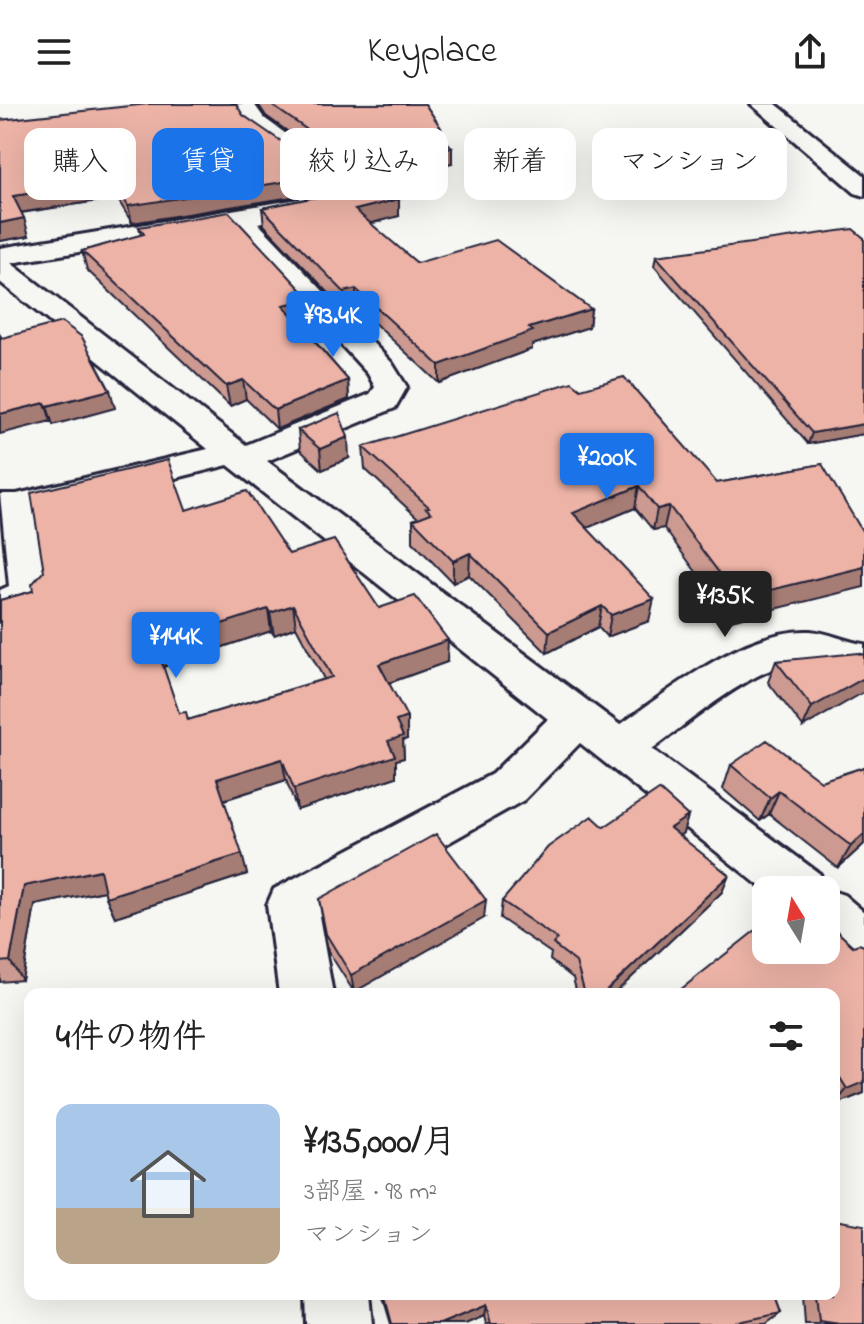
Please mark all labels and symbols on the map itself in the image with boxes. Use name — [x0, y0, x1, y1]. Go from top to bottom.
pin: ¥93.4K — [268, 291, 398, 359]
pin: ¥200K — [551, 433, 663, 501]
pin: ¥135K — [669, 571, 781, 639]
pin: ¥144K — [120, 612, 232, 680]
north arrow — [752, 876, 840, 964]

